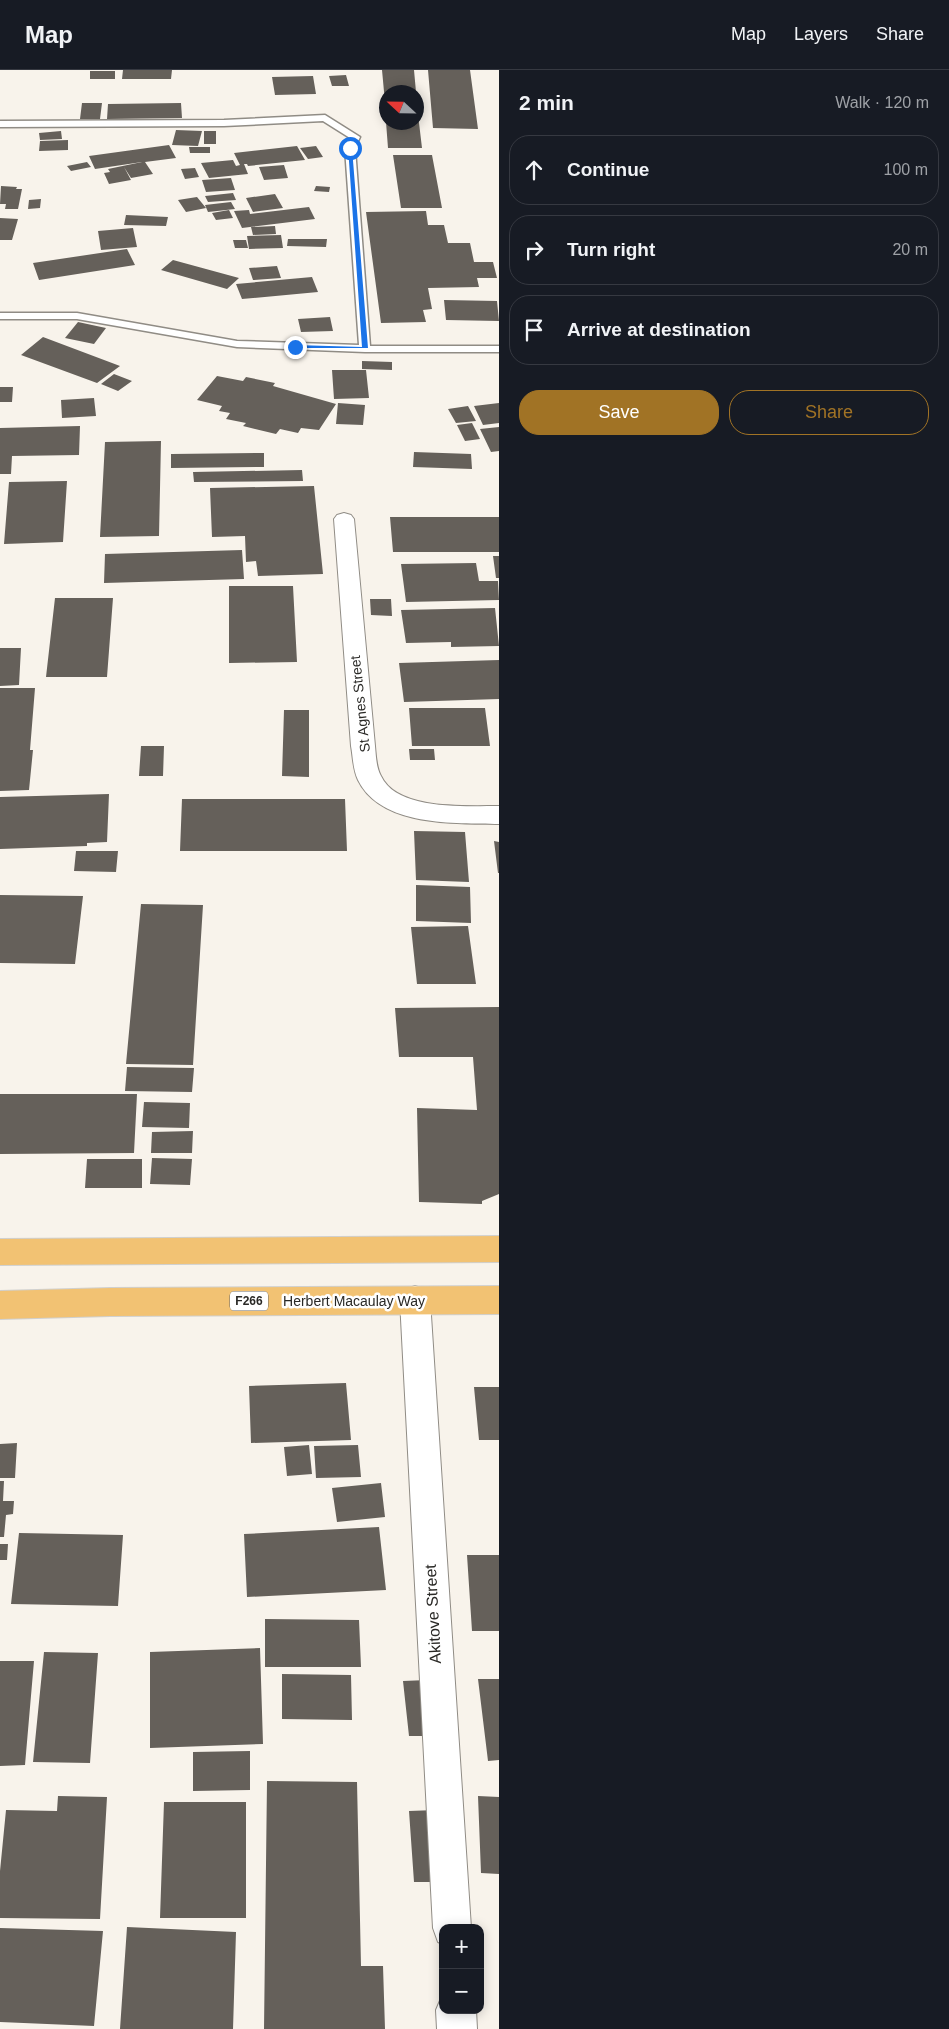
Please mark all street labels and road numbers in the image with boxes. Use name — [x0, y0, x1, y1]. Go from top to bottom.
street label: St Agnes Street — [347, 655, 373, 753]
road number: F266 — [230, 1292, 268, 1310]
street label: Herbert Macaulay Way — [283, 1293, 425, 1309]
street label: Akitove Street — [422, 1563, 444, 1664]

